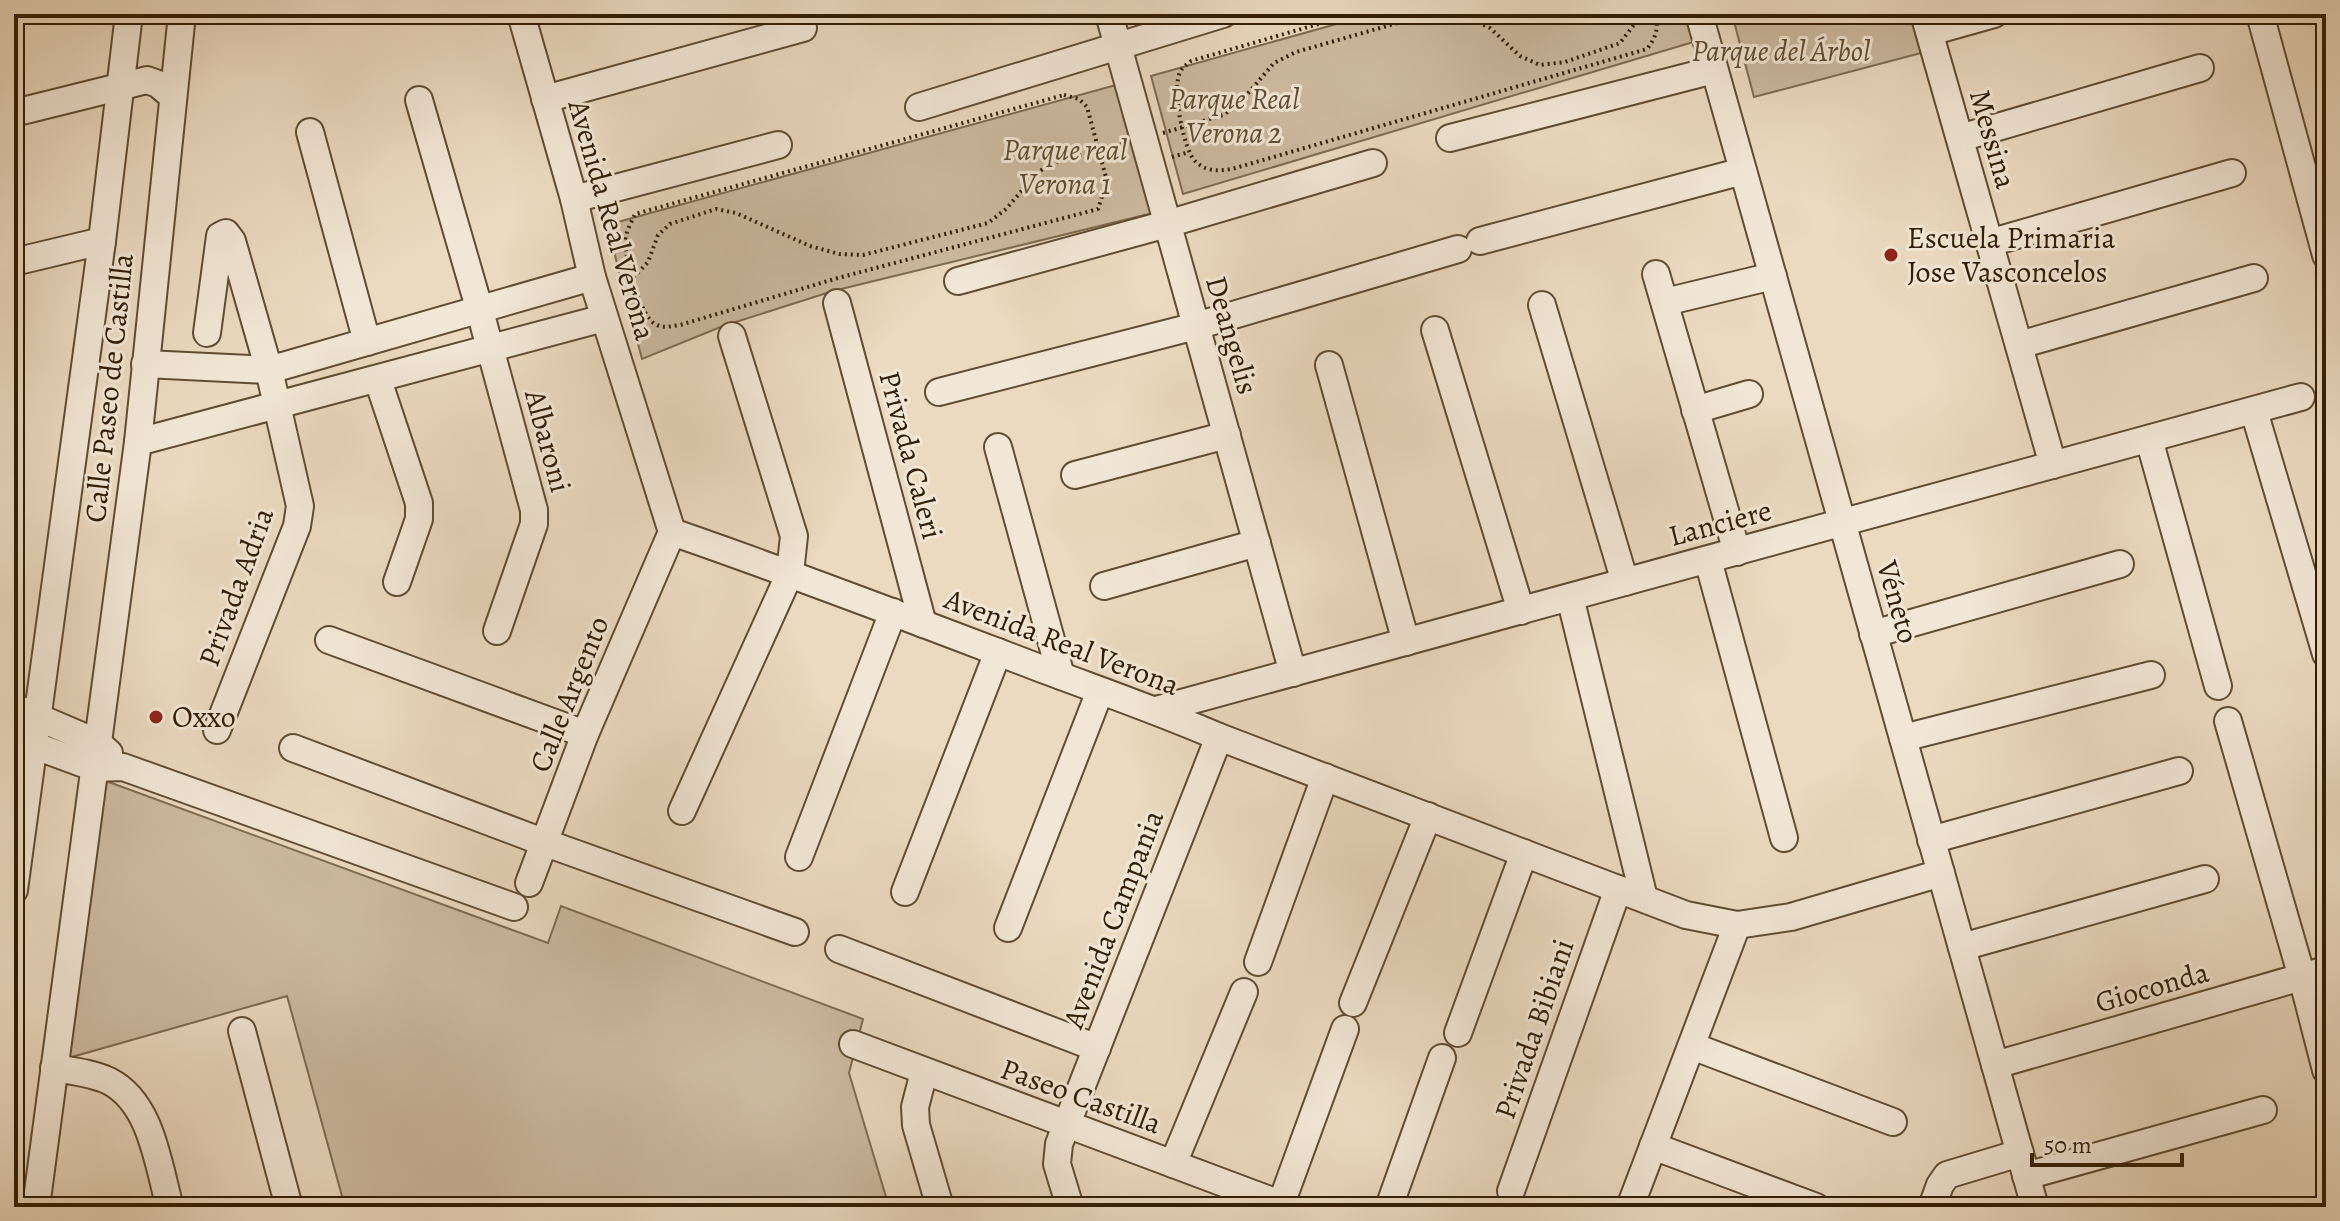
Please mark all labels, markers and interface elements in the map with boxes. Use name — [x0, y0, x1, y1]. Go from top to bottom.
park label: Parque del Árbol — [1691, 31, 1871, 71]
park label: Parque Real Verona 2 — [1169, 79, 1300, 153]
street label: Messina — [1960, 85, 2026, 193]
street label: Avenida Real Verona — [558, 94, 665, 345]
park label: Parque real Verona 1 — [1003, 130, 1128, 204]
place label: Escuela Primaria Jose Vasconcelos — [1907, 218, 2115, 292]
marker: Escuela Primaria Jose Vasconcelos — [1882, 246, 1900, 264]
street label: Calle Paseo de Castilla — [75, 251, 143, 525]
street label: Deangelis — [1196, 271, 1268, 399]
street label: Privada Caleri — [869, 366, 953, 544]
street label: Albaroni — [515, 384, 581, 497]
street label: Lanciere — [1664, 490, 1776, 556]
street label: Privada Adria — [189, 502, 283, 672]
street label: Véneto — [1867, 555, 1929, 648]
street label: Avenida Real Verona — [938, 578, 1185, 705]
street label: Calle Argento — [520, 610, 618, 778]
place label: Oxxo — [172, 697, 236, 737]
marker: Oxxo — [147, 708, 165, 726]
street label: Avenida Campania — [1053, 804, 1173, 1035]
street label: Privada Bibiani — [1485, 934, 1583, 1124]
street label: Gioconda — [2090, 952, 2214, 1022]
street label: Paseo Castilla — [995, 1048, 1167, 1144]
scale bar — [2032, 1117, 2182, 1167]
text: 50 m — [2044, 1129, 2092, 1161]

